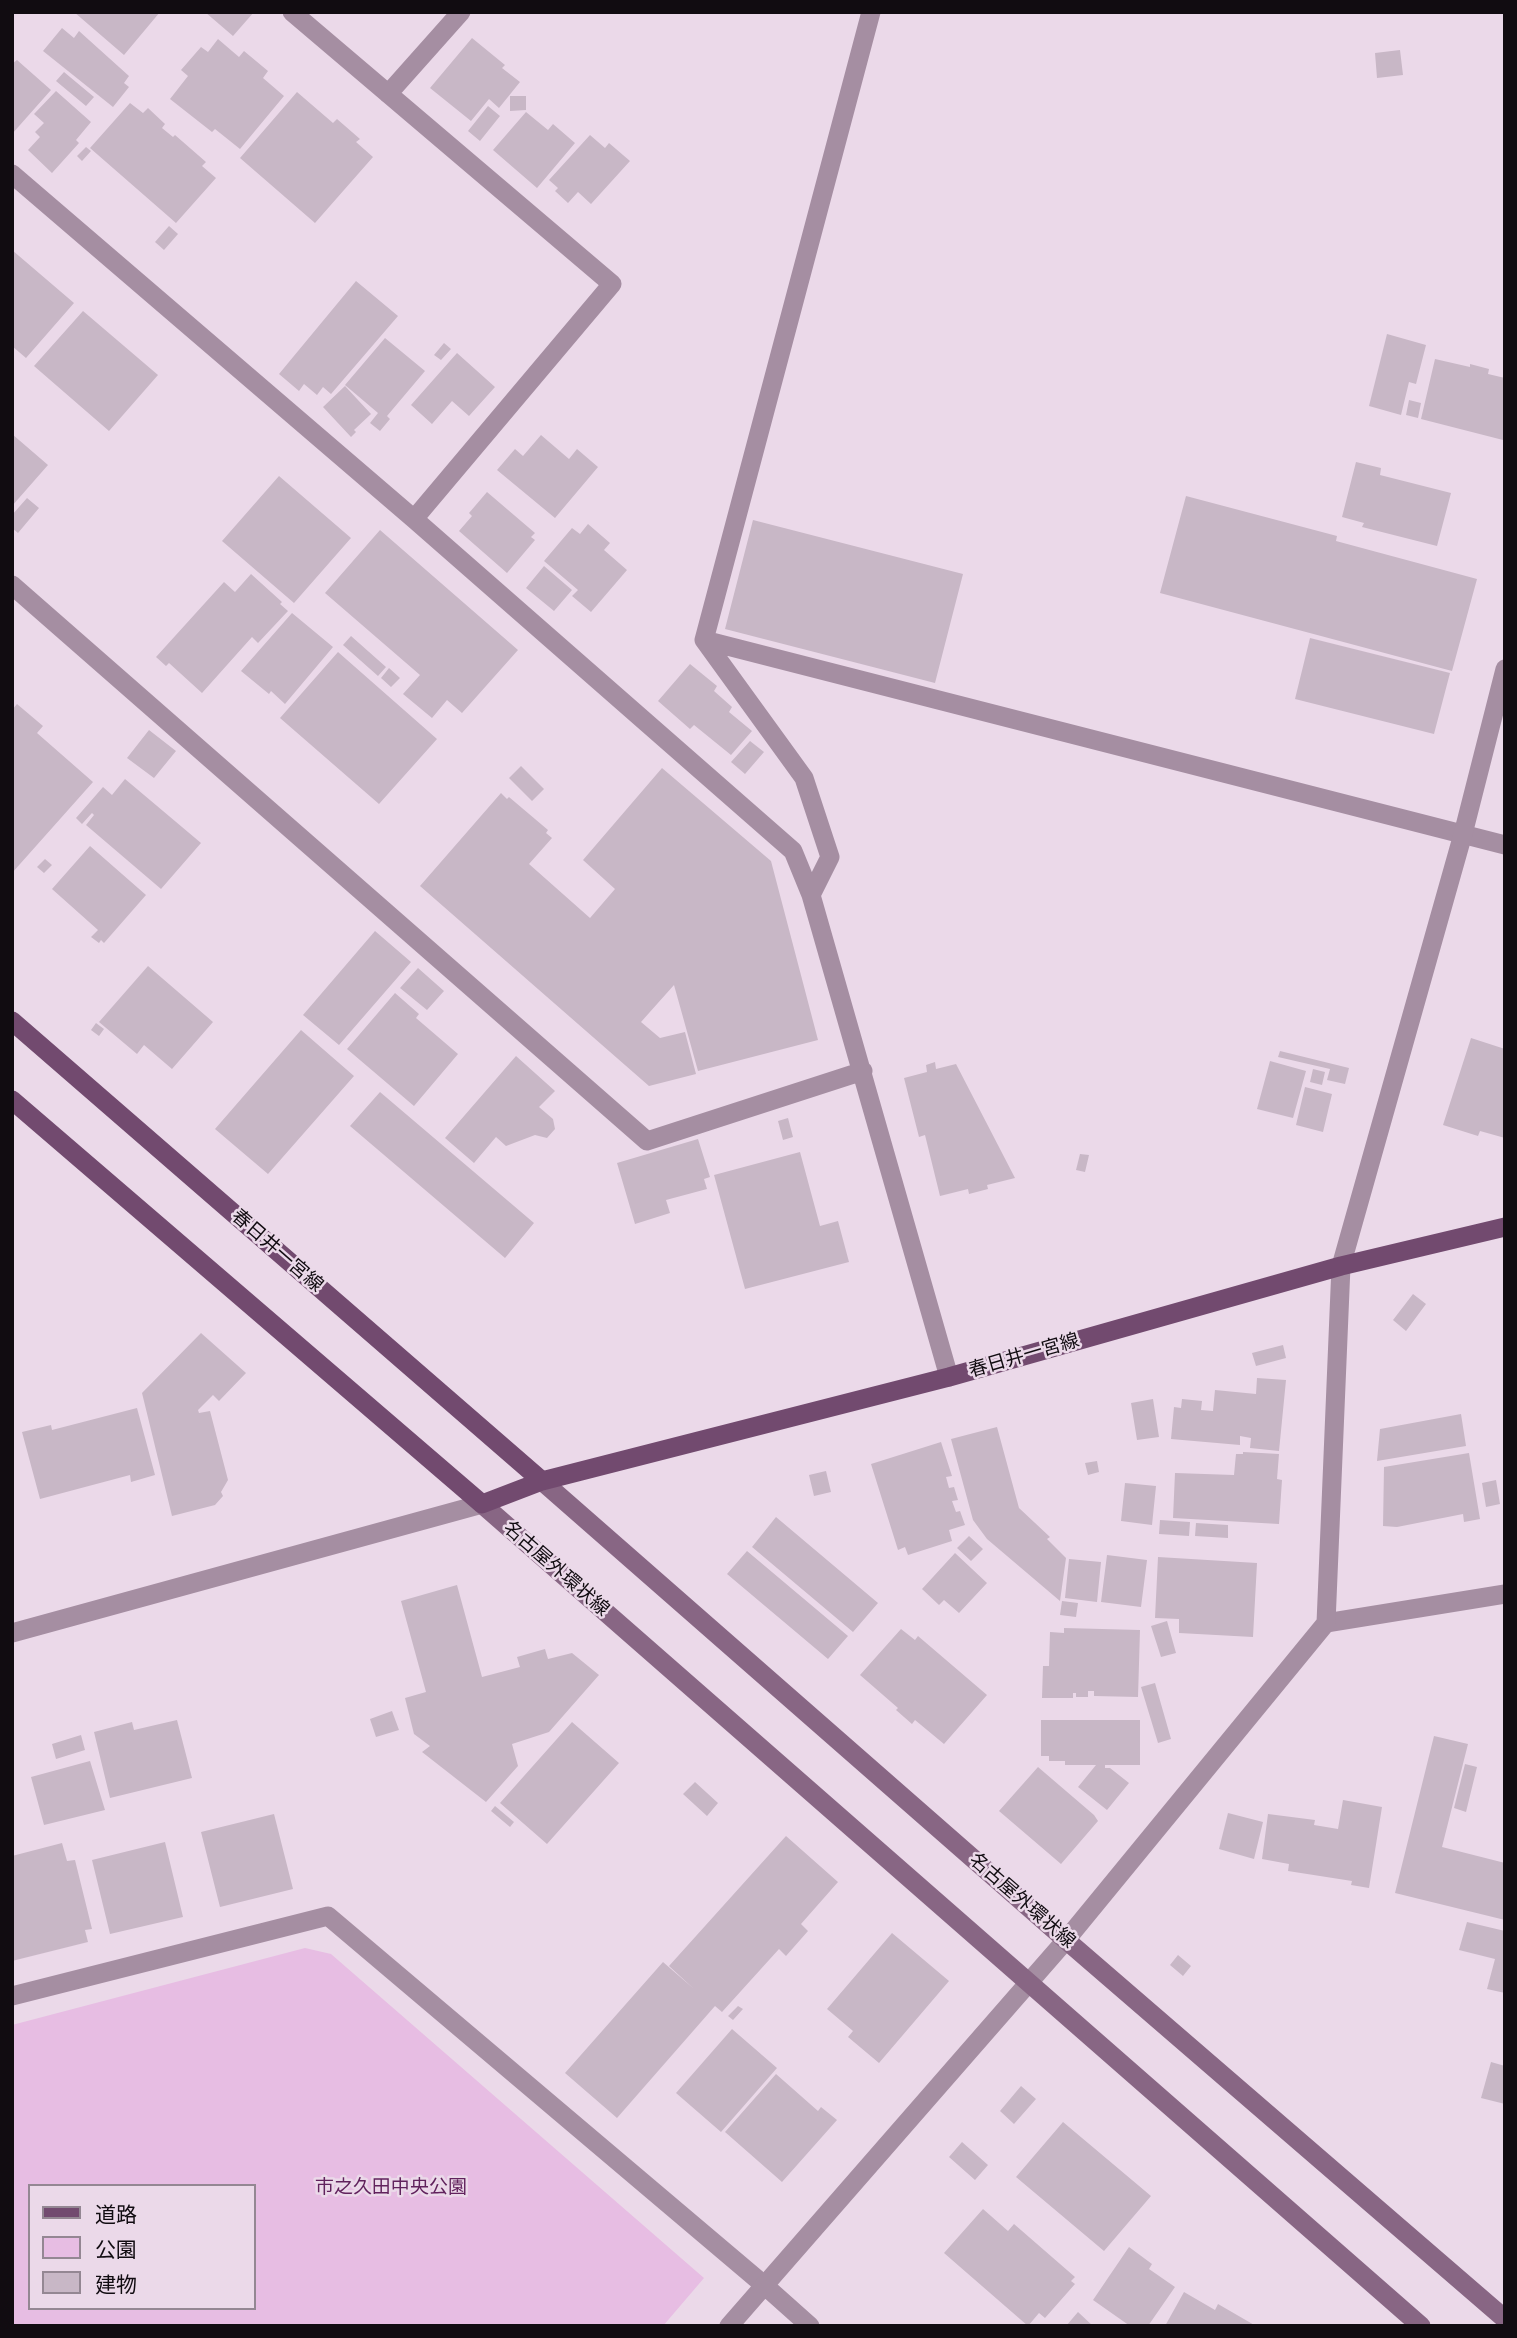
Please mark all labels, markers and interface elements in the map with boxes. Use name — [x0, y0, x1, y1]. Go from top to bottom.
street label: 春日井一宮線 — [227, 1205, 327, 1297]
street label: 春日井一宮線 — [966, 1329, 1082, 1383]
street label: 名古屋外環状線 — [498, 1517, 614, 1621]
street label: 名古屋外環状線 — [964, 1849, 1080, 1953]
park label: 市之久田中央公園 — [315, 2177, 467, 2199]
legend — [28, 2184, 256, 2310]
text: 道路 — [95, 2202, 137, 2228]
text: 公園 — [95, 2237, 137, 2263]
text: 建物 — [95, 2272, 137, 2298]

